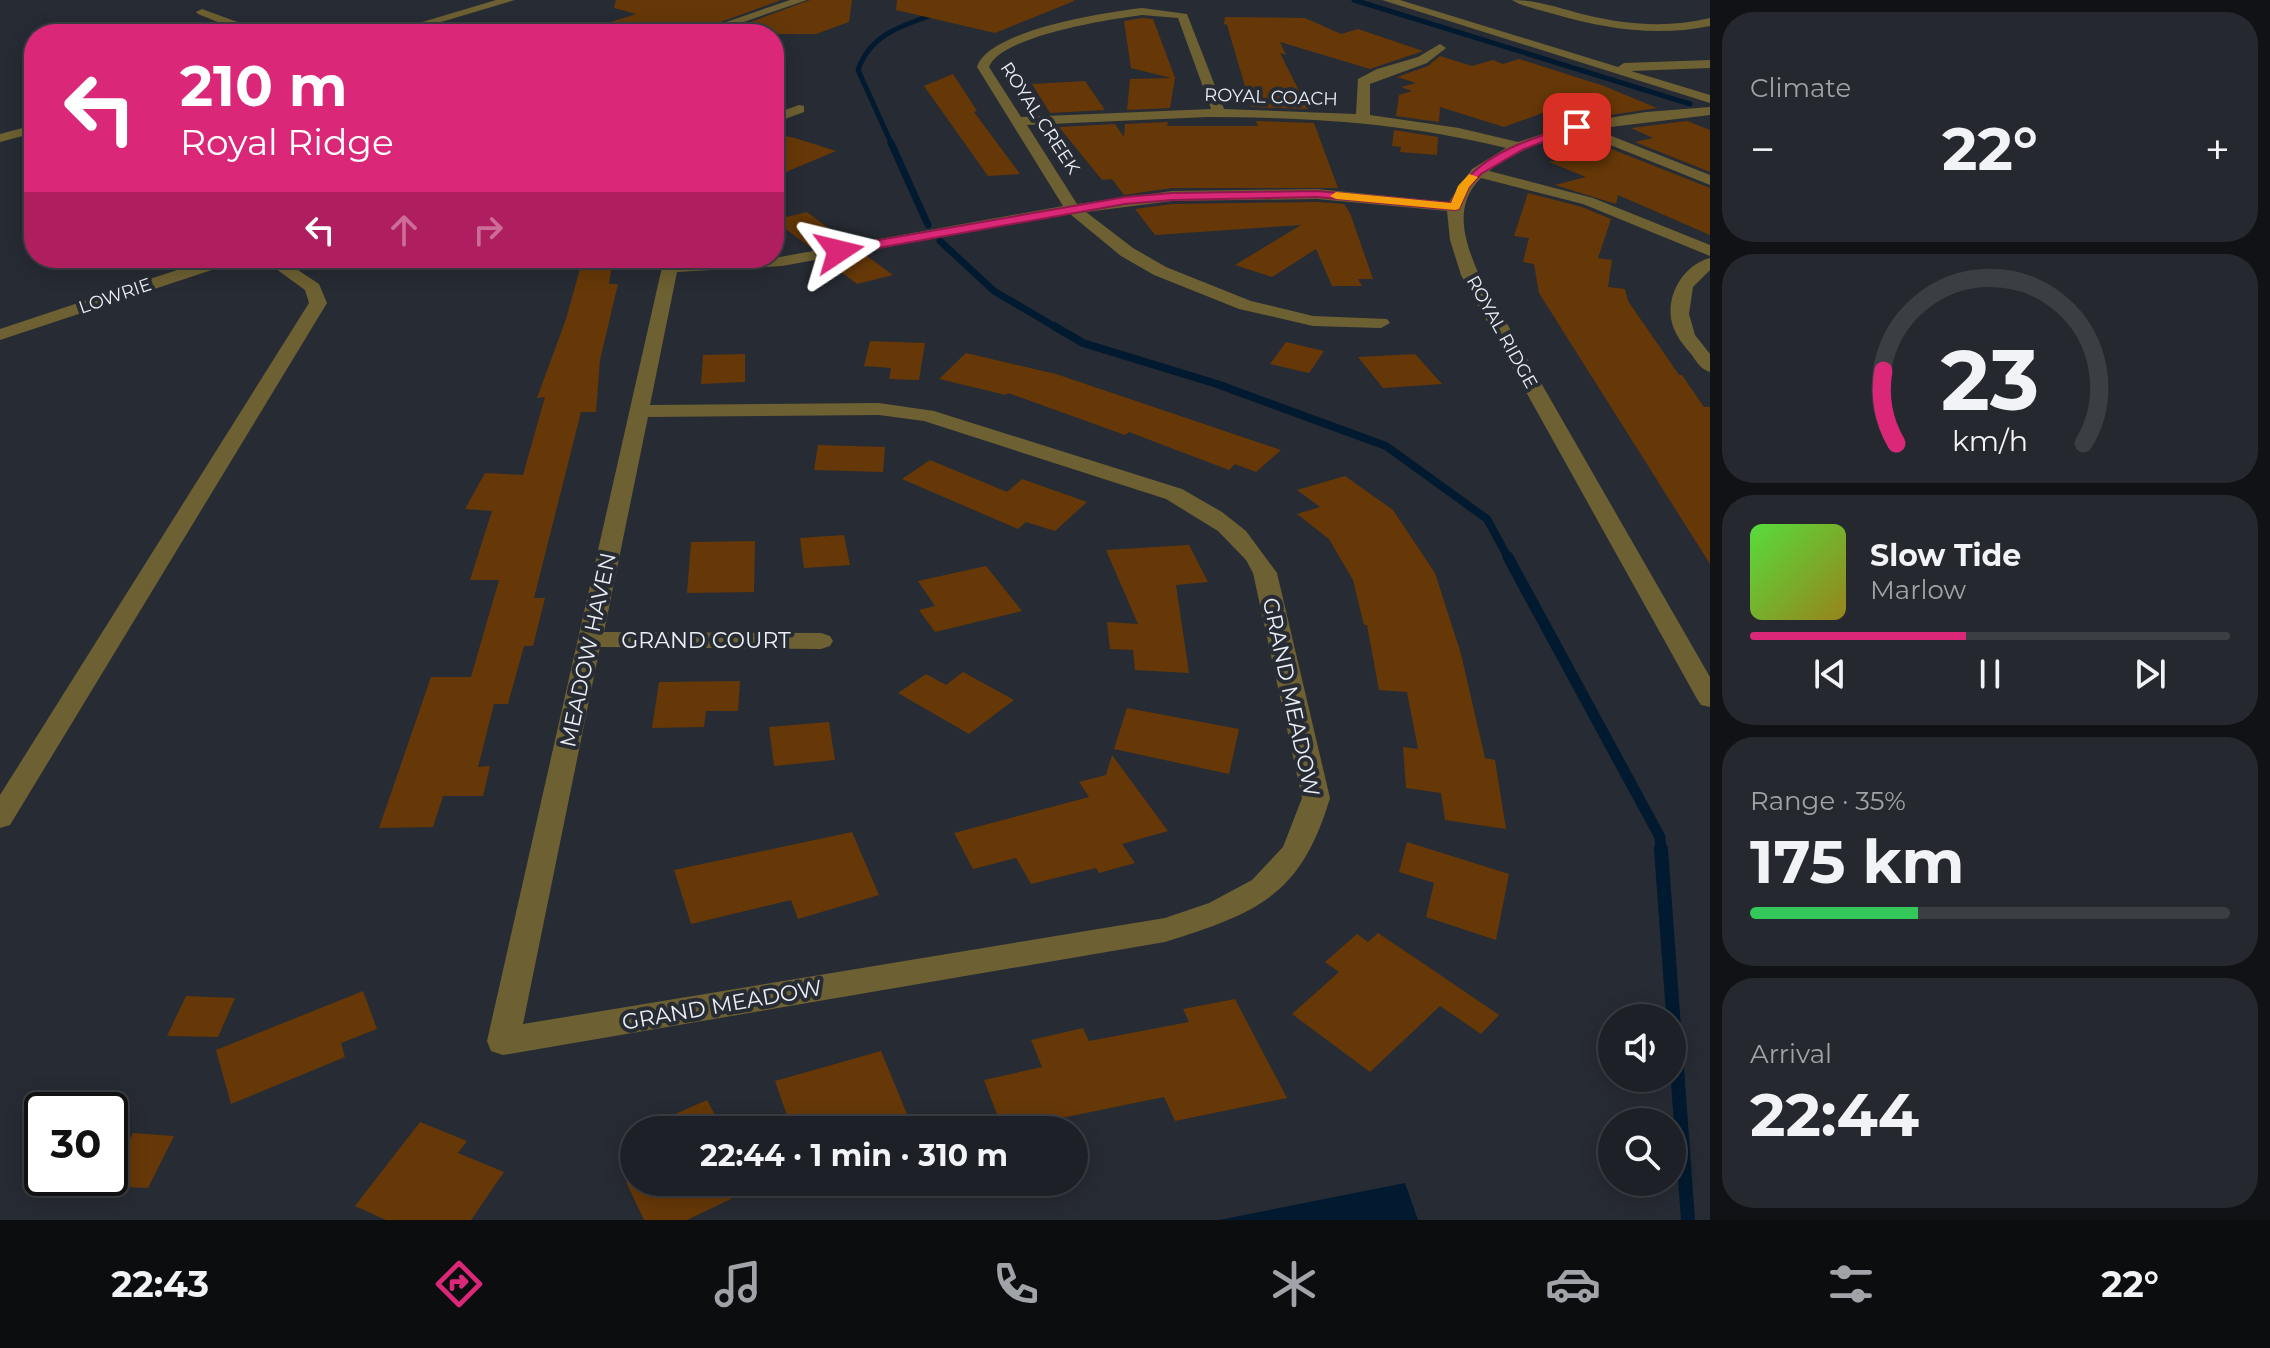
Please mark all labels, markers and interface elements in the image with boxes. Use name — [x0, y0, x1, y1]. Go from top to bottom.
text: 210 m — [180, 52, 348, 120]
icon: left — [48, 56, 152, 160]
street label: ROYAL CREEK — [996, 58, 1084, 178]
text: Climate — [1750, 72, 1851, 104]
street label: ROYAL COACH — [1204, 84, 1338, 110]
pin — [1543, 93, 1611, 161]
icon: arrive — [1555, 105, 1599, 149]
text: 22° — [1942, 112, 2038, 185]
text: Royal Ridge — [180, 120, 394, 164]
text: − — [1750, 122, 1775, 176]
text: + — [2205, 122, 2230, 176]
icon: left — [298, 208, 342, 252]
icon: ahead — [382, 208, 426, 252]
icon: right — [466, 208, 510, 252]
position arrow — [797, 209, 881, 293]
street label: ROYAL RIDGE — [1462, 272, 1542, 392]
street label: LOWRIE — [76, 273, 154, 319]
text: 23 — [1941, 329, 2039, 431]
text: km/h — [1952, 424, 2028, 459]
text: Slow Tide — [1870, 537, 2021, 574]
street label: MEADOW HAVEN — [554, 550, 622, 750]
text: Marlow — [1870, 574, 1966, 606]
street label: GRAND MEADOW — [1257, 595, 1325, 799]
street label: GRAND COURT — [621, 627, 791, 654]
icon: previous — [1808, 652, 1852, 696]
icon: pause — [1968, 652, 2012, 696]
icon: next — [2128, 652, 2172, 696]
text: Range · 35% — [1750, 785, 1906, 817]
text: 175 km — [1750, 825, 1964, 898]
street label: GRAND MEADOW — [620, 974, 824, 1036]
map controls — [1598, 1004, 1686, 1196]
button: sound — [1598, 1004, 1686, 1092]
text: Arrival — [1750, 1038, 1832, 1070]
text: 22:44 — [1750, 1078, 1919, 1151]
speed limit sign: 30 — [24, 1092, 128, 1196]
button: search — [1598, 1108, 1686, 1196]
text: 22:44 · 1 min · 310 m — [700, 1137, 1008, 1174]
icon: directions — [431, 1256, 487, 1312]
icon: music — [710, 1256, 766, 1312]
icon: phone — [988, 1256, 1044, 1312]
icon: climate — [1266, 1256, 1322, 1312]
icon: car — [1545, 1256, 1601, 1312]
icon: filters — [1823, 1256, 1879, 1312]
text: 22:43 — [111, 1262, 209, 1306]
text: 22° — [2101, 1262, 2159, 1306]

